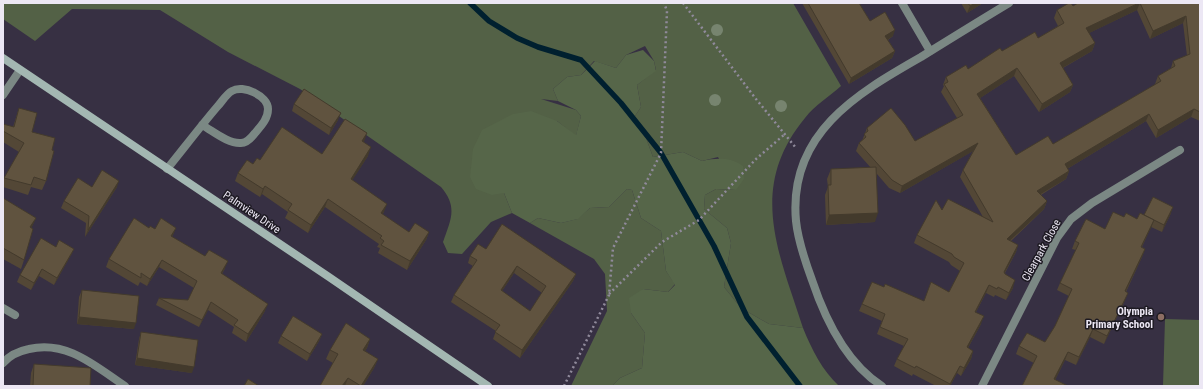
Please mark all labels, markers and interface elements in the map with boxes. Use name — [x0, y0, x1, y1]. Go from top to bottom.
street label: Palmview Drive — [221, 189, 283, 236]
street label: Clearpark Close — [1019, 217, 1064, 283]
place label: Olympia Primary School — [1086, 305, 1153, 331]
marker: Olympia Primary School — [1156, 312, 1166, 322]

